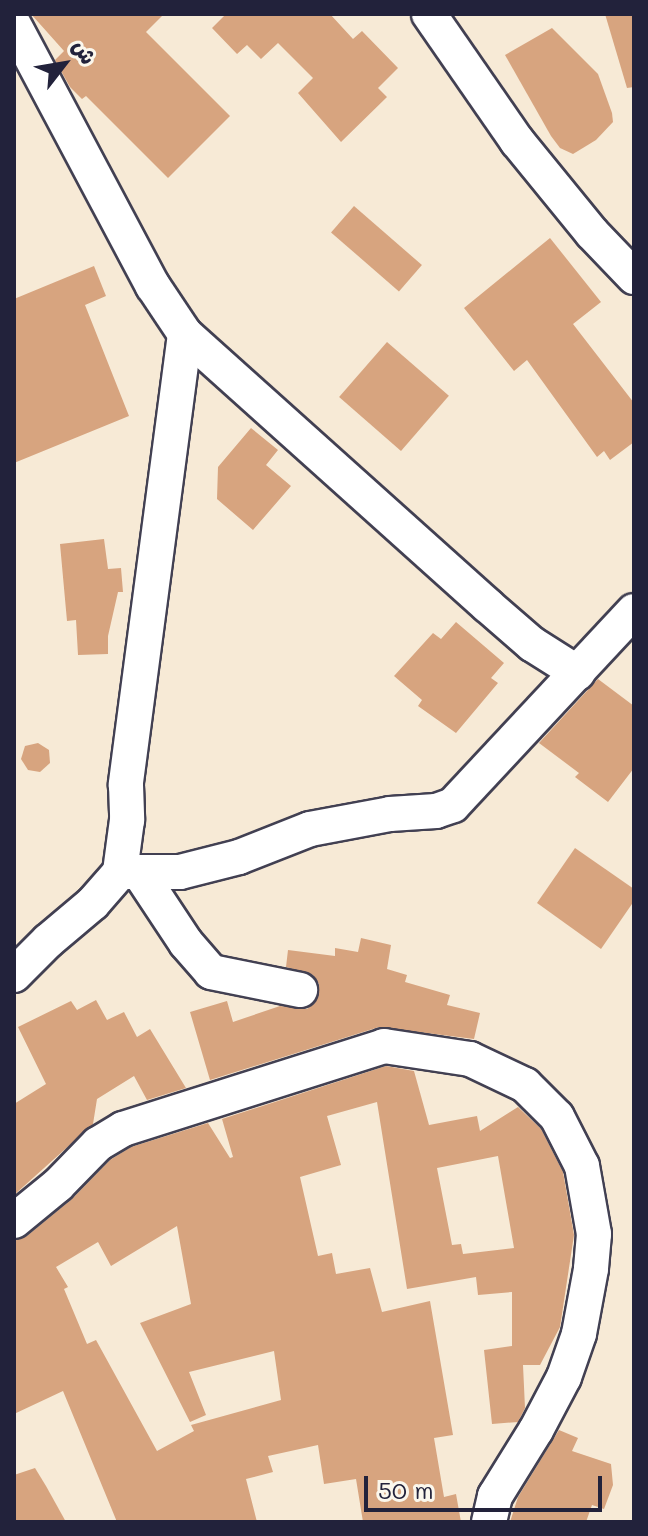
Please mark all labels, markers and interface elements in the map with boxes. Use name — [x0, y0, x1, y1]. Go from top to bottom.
north arrow — [24, 24, 104, 104]
text: ش — [66, 34, 104, 69]
scale bar — [368, 1460, 606, 1510]
text: 50 m — [378, 1474, 434, 1505]

